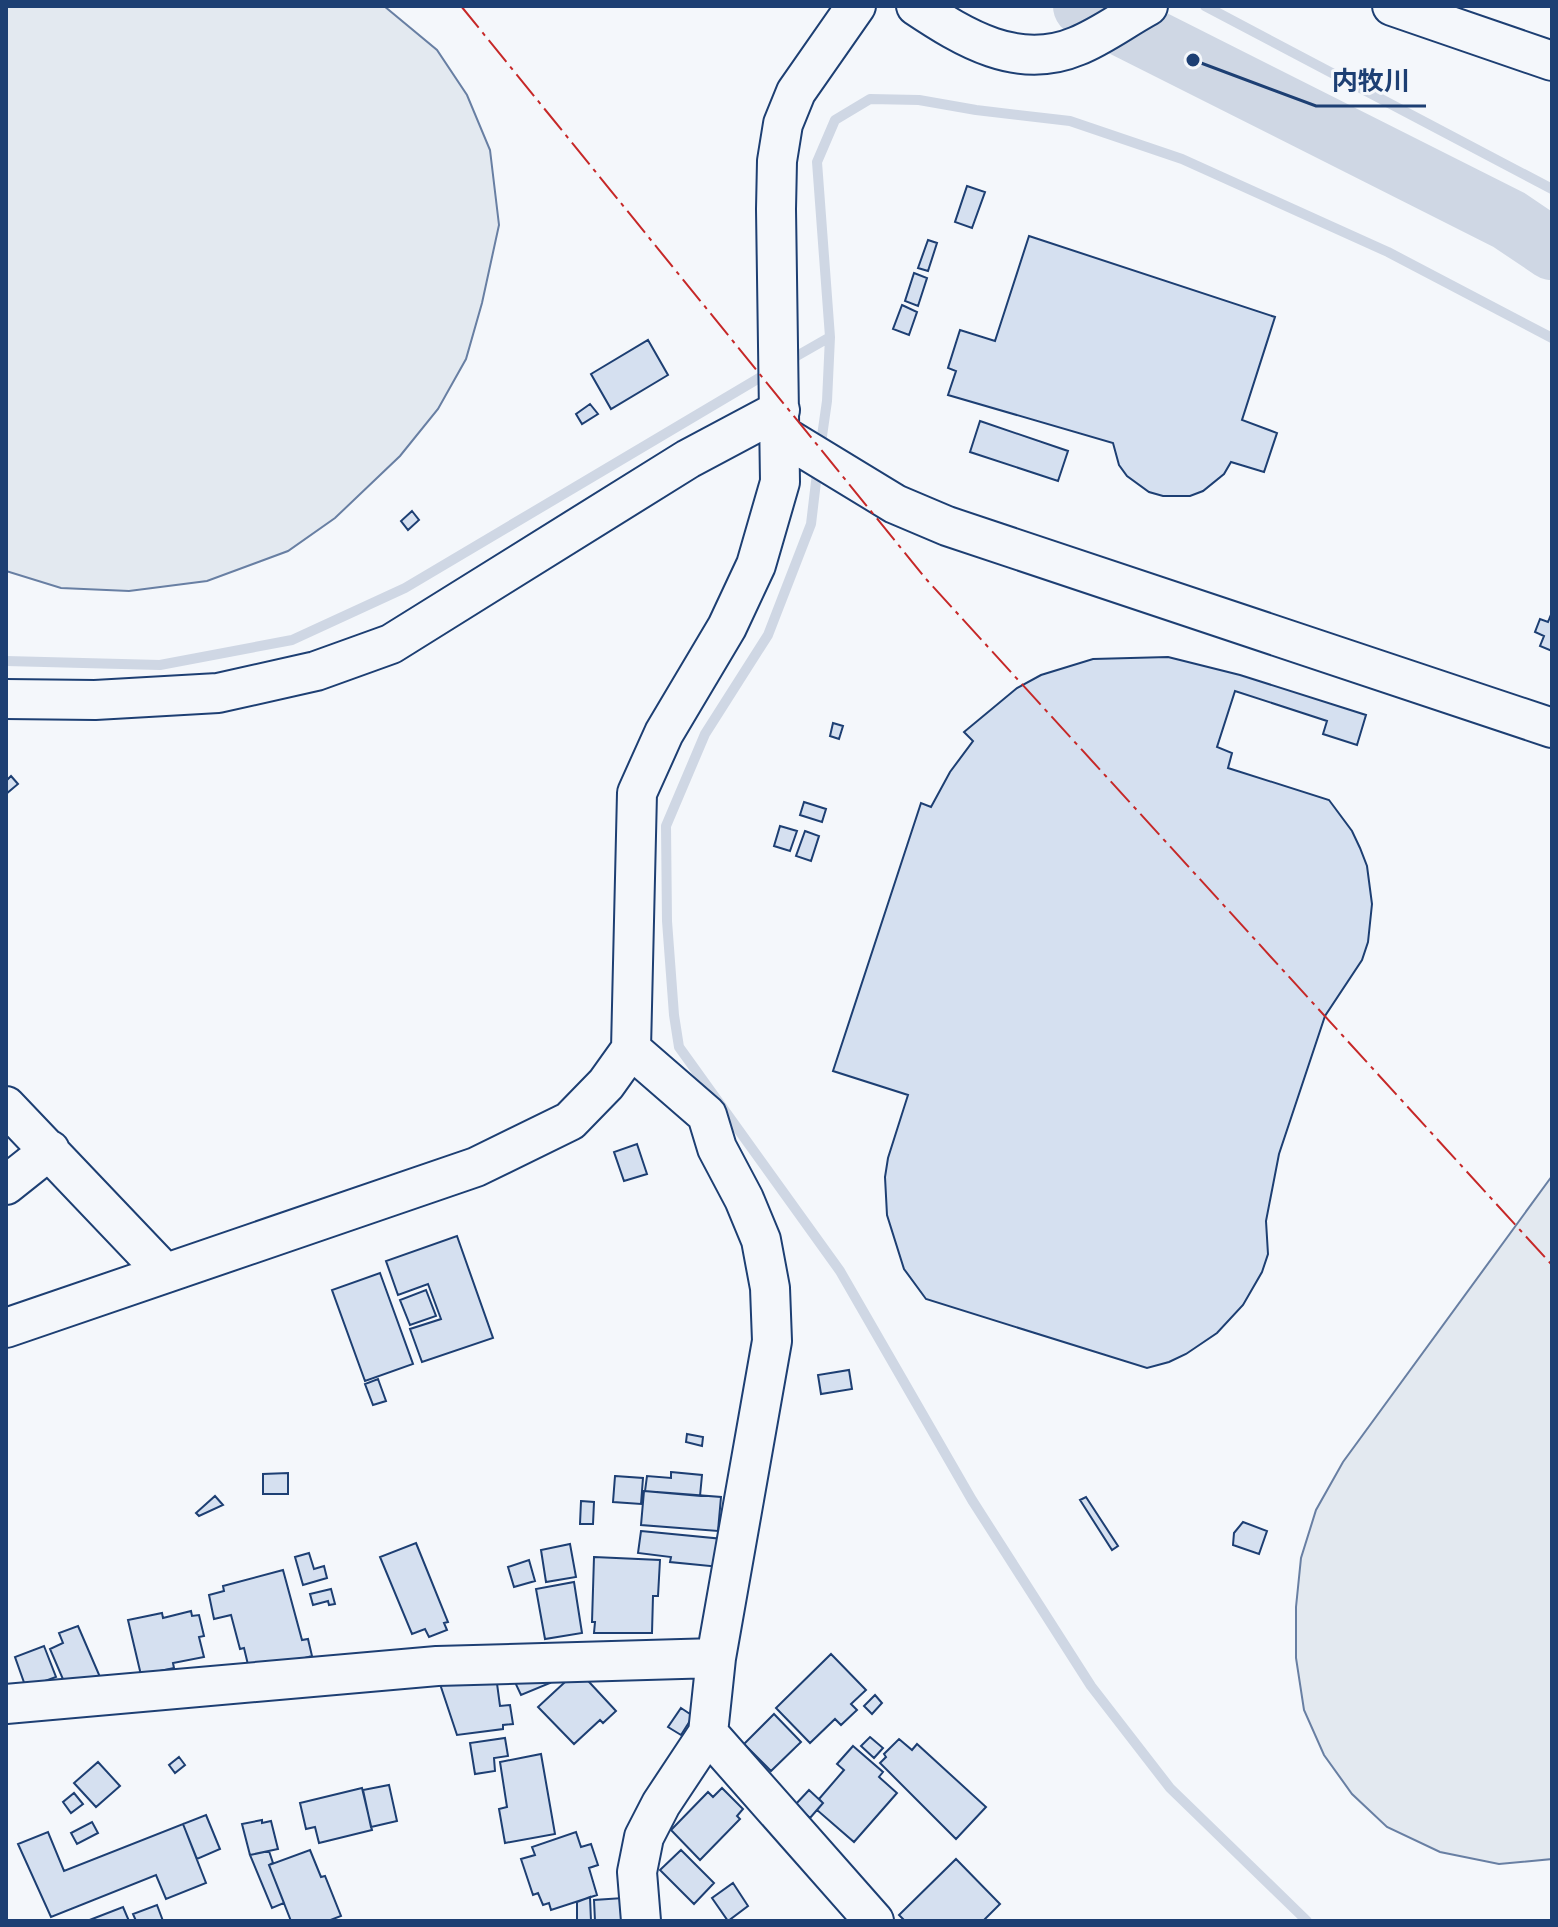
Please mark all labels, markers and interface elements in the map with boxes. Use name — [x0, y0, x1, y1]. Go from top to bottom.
callout: 内牧川 — [1316, 56, 1426, 106]
text: 内牧川 — [1332, 66, 1410, 96]

